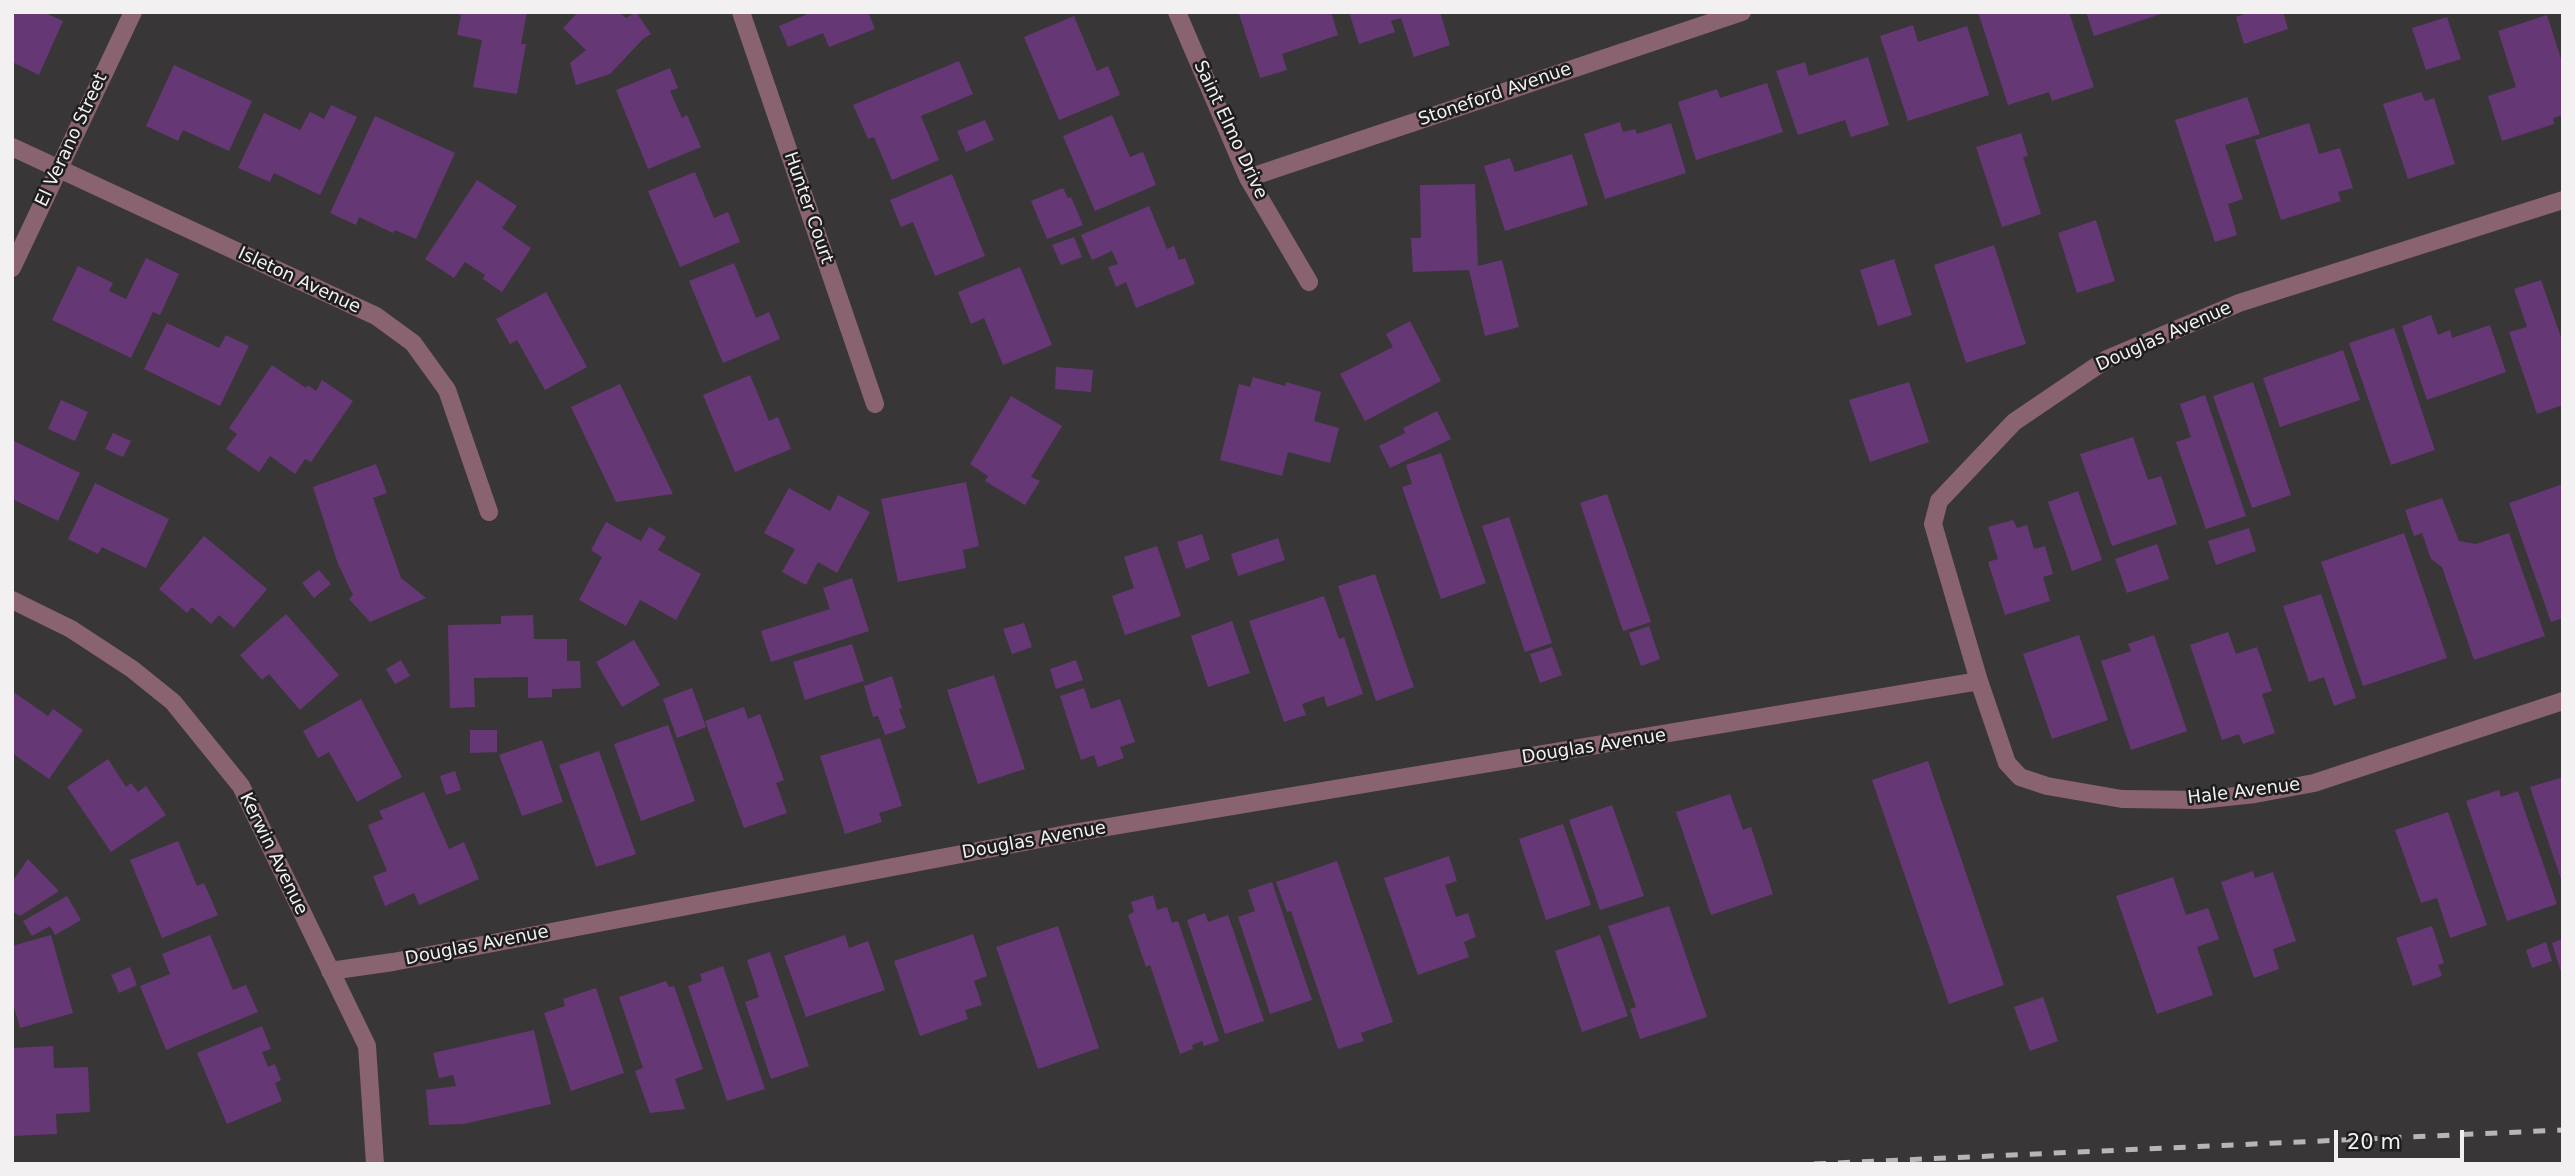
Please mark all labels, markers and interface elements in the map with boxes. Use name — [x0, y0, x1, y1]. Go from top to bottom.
street label: Saint Elmo Drive — [1188, 57, 1272, 203]
street label: Stoneford Avenue — [1416, 59, 1574, 131]
street label: El Verano Street — [31, 70, 113, 210]
street label: Hunter Court — [779, 149, 837, 267]
street label: Isleton Avenue — [234, 243, 364, 319]
street label: Douglas Avenue — [2093, 298, 2235, 376]
street label: Douglas Avenue — [1520, 725, 1668, 769]
street label: Hale Avenue — [2186, 774, 2302, 810]
street label: Kerwin Avenue — [234, 789, 312, 919]
street label: Douglas Avenue — [960, 818, 1108, 864]
street label: Douglas Avenue — [403, 921, 551, 971]
scale bar — [2337, 1116, 2466, 1160]
text: 20 m — [2347, 1130, 2401, 1154]

